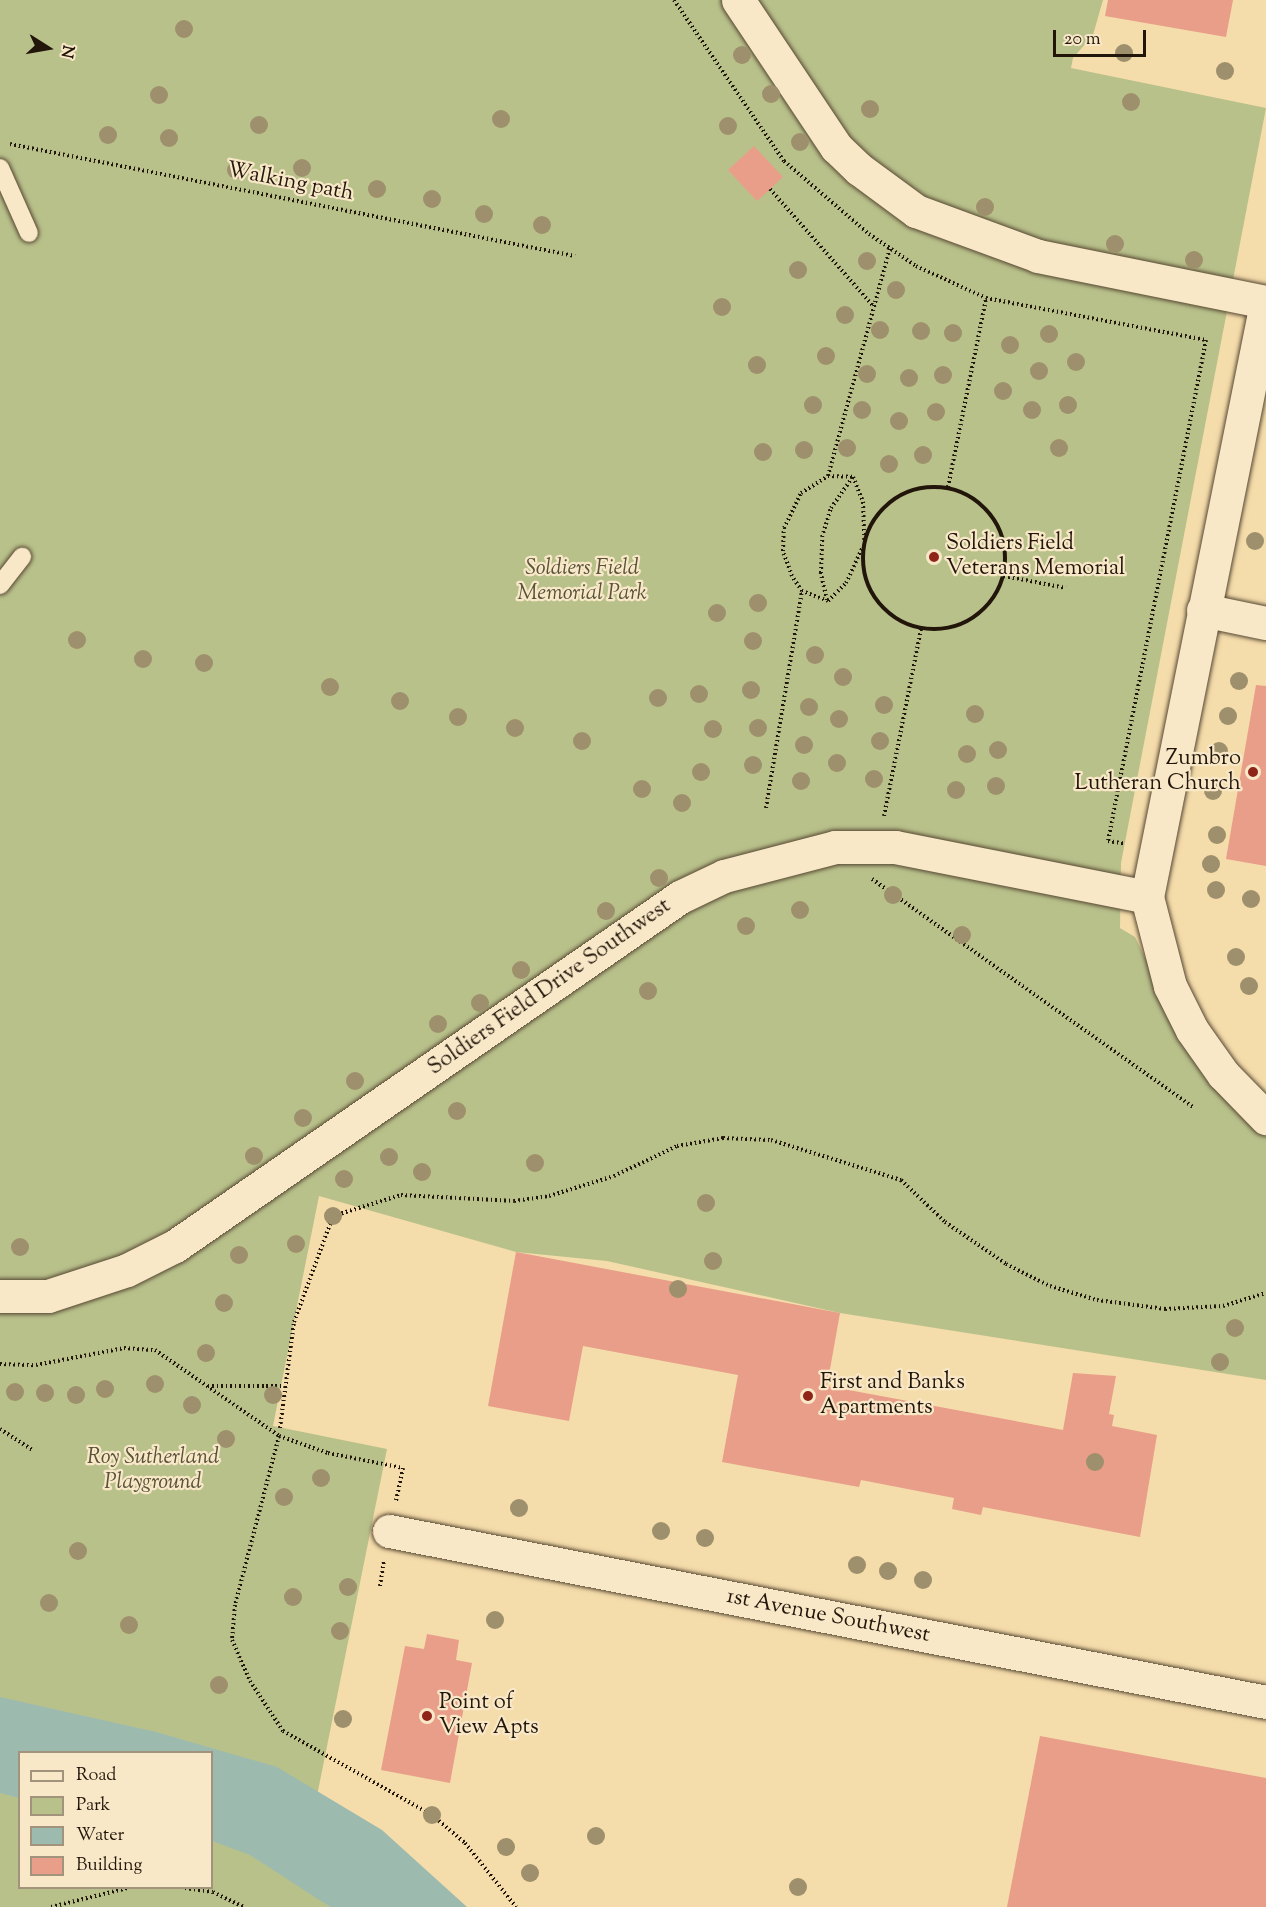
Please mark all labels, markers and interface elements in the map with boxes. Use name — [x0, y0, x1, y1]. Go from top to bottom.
north arrow — [18, 18, 78, 78]
scale bar — [1056, 18, 1149, 56]
text: 20 m — [1064, 27, 1101, 53]
text: N — [54, 43, 79, 60]
street label: Walking path — [224, 158, 356, 208]
place label: Soldiers Field Veterans Memorial — [946, 531, 1125, 582]
marker: Soldiers Field Veterans Memorial — [927, 550, 941, 564]
park label: Soldiers Field Memorial Park — [517, 556, 647, 608]
place label: Zumbro Lutheran Church — [1074, 746, 1241, 798]
marker: Zumbro Lutheran Church — [1246, 765, 1260, 779]
street label: Soldiers Field Drive Southwest — [423, 894, 677, 1082]
place label: First and Banks Apartments — [820, 1370, 965, 1422]
marker: First and Banks Apartments — [801, 1389, 815, 1403]
park label: Roy Sutherland Playground — [87, 1445, 219, 1496]
street label: 1st Avenue Southwest — [724, 1584, 932, 1650]
place label: Point of View Apts — [439, 1690, 539, 1742]
marker: Point of View Apts — [420, 1709, 434, 1723]
legend — [18, 1751, 213, 1889]
text: Road — [76, 1763, 116, 1789]
text: Park — [76, 1793, 110, 1819]
text: Water — [76, 1823, 124, 1849]
text: Building — [76, 1853, 142, 1879]

